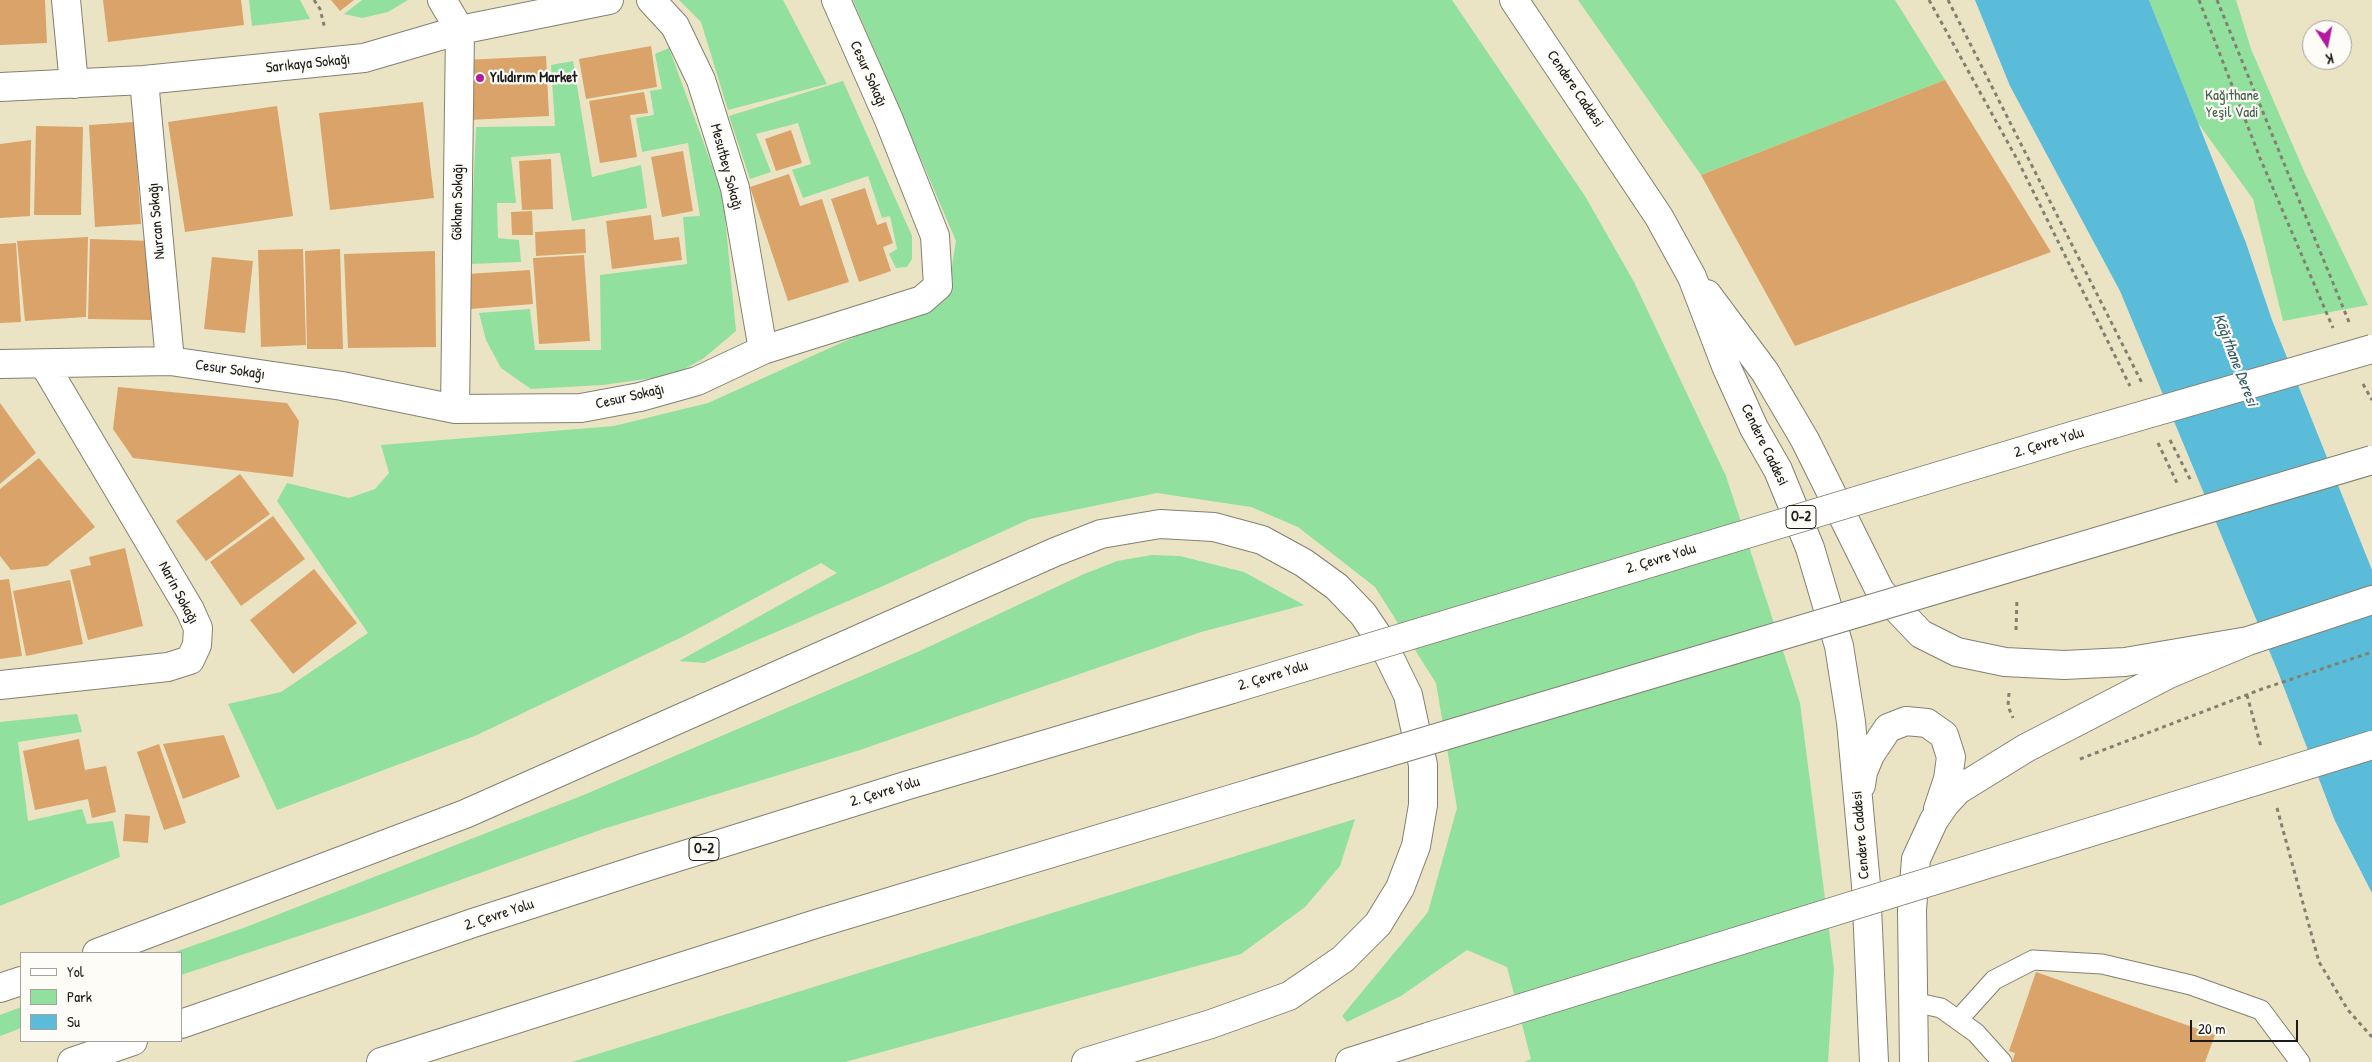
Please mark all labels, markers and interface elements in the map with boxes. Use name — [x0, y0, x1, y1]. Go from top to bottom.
north arrow — [2302, 20, 2352, 70]
street label: Cesur Sokağı — [845, 38, 891, 110]
street label: Cendere Caddesi — [1543, 47, 1607, 131]
text: K — [2324, 49, 2335, 69]
street label: Sarıkaya Sokağı — [265, 51, 351, 77]
place label: Yılıdırım Market — [490, 69, 577, 87]
marker: Yılıdırım Market — [474, 72, 486, 84]
park label: Kağıthane Yeşil Vadi — [2205, 87, 2259, 122]
street label: Mesutbey Sokağı — [706, 122, 746, 212]
street label: Gökhan Sokağı — [448, 163, 468, 241]
street label: Nurcan Sokağı — [145, 182, 169, 260]
water label: Kâğıthane Deresi — [2209, 311, 2261, 409]
street label: Cesur Sokağı — [194, 356, 266, 384]
street label: Cesur Sokağı — [594, 380, 666, 414]
street label: Cendere Caddesi — [1736, 401, 1792, 489]
street label: 2. Çevre Yolu — [2012, 424, 2086, 462]
road number: O-2 — [1786, 506, 1816, 528]
street label: 2. Çevre Yolu — [1624, 540, 1698, 578]
street label: Narin Sokağı — [154, 559, 202, 627]
street label: 2. Çevre Yolu — [1236, 657, 1310, 695]
street label: 2. Çevre Yolu — [848, 773, 922, 811]
street label: Cendere Caddesi — [1848, 790, 1874, 880]
road number: O-2 — [689, 838, 719, 861]
street label: 2. Çevre Yolu — [462, 895, 536, 935]
legend — [20, 952, 182, 1042]
text: Yol — [67, 961, 84, 982]
text: Park — [67, 986, 92, 1007]
scale bar — [2192, 1010, 2300, 1042]
text: Su — [67, 1011, 80, 1032]
text: 20 m — [2198, 1018, 2225, 1039]

